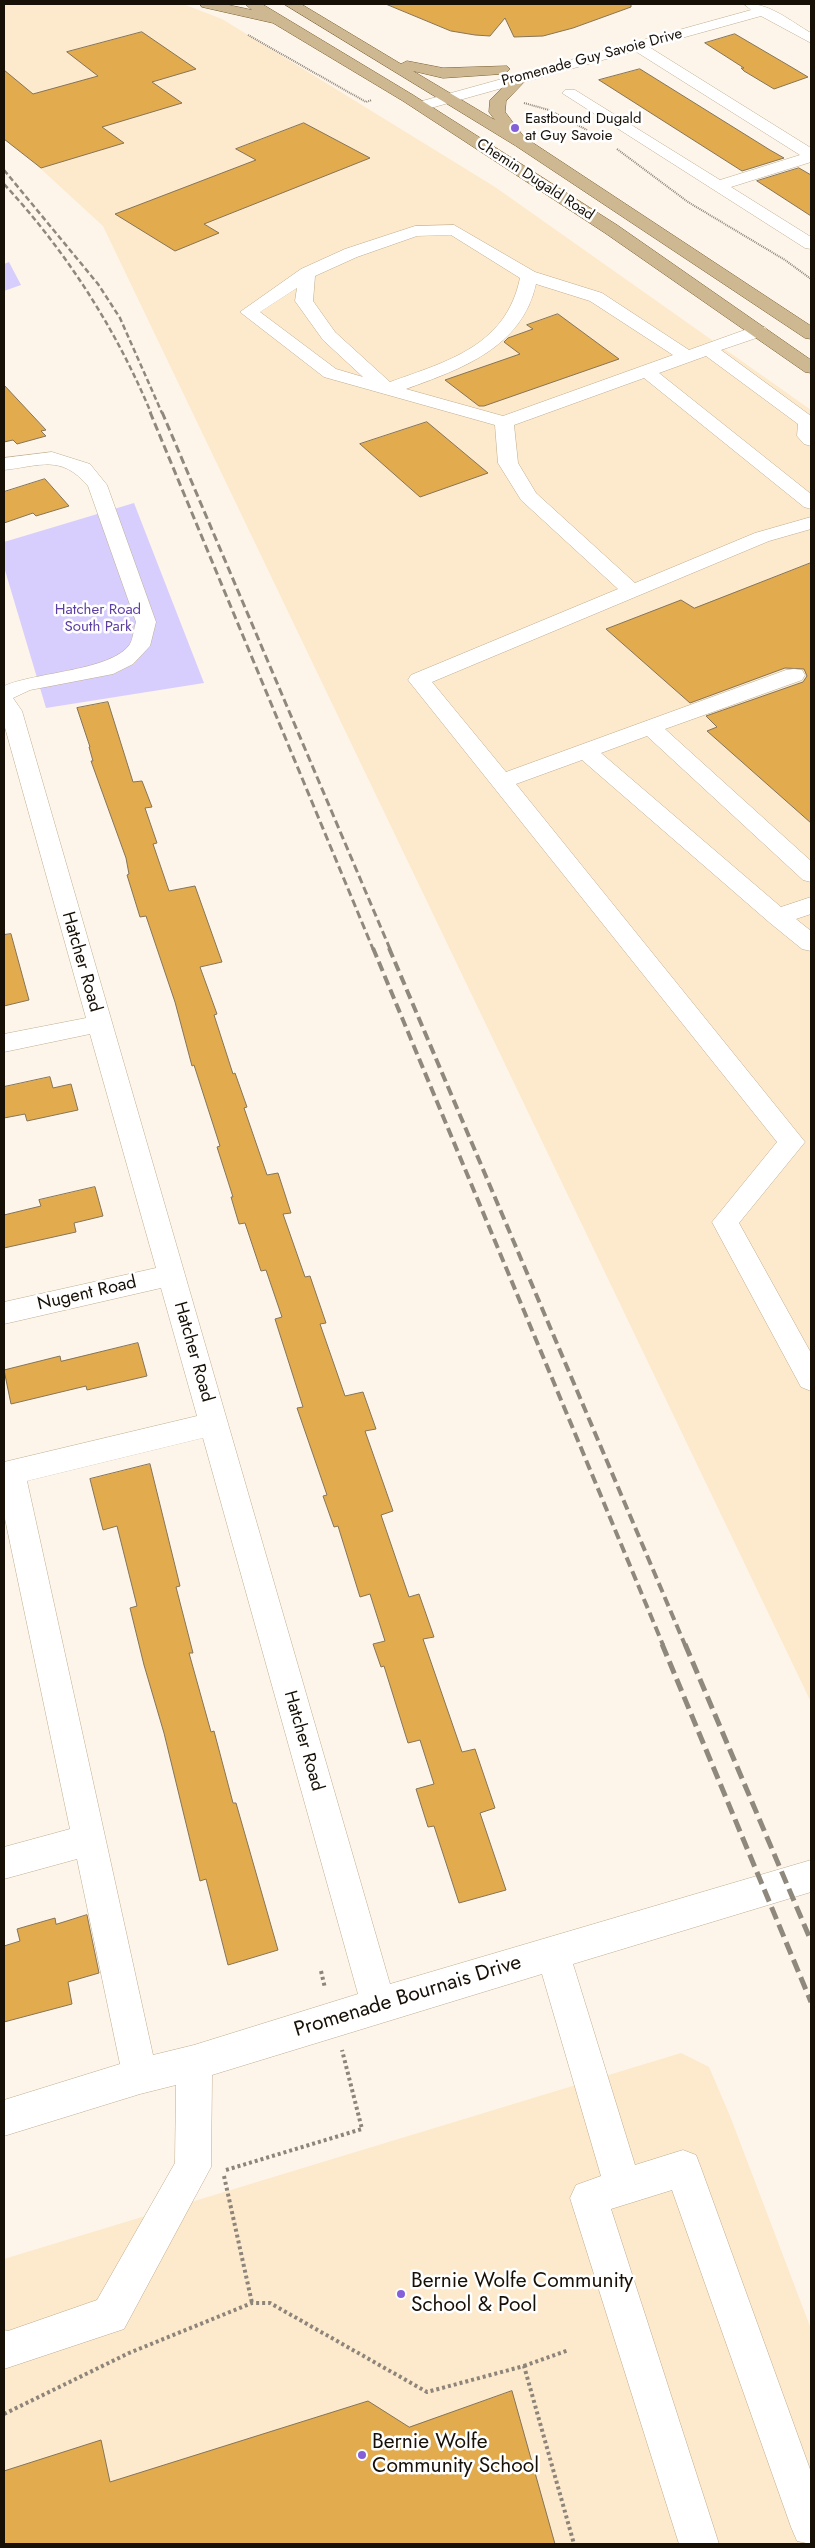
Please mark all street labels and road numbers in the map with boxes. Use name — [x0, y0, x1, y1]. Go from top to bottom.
street label: Promenade Guy Savoie Drive — [500, 25, 684, 91]
street label: Chemin Dugald Road — [473, 135, 597, 225]
street label: Hatcher Road — [56, 909, 106, 1015]
street label: Nugent Road — [35, 1272, 139, 1316]
street label: Hatcher Road — [168, 1299, 218, 1405]
street label: Hatcher Road — [278, 1688, 328, 1794]
street label: Promenade Bournais Drive — [291, 1950, 525, 2044]

